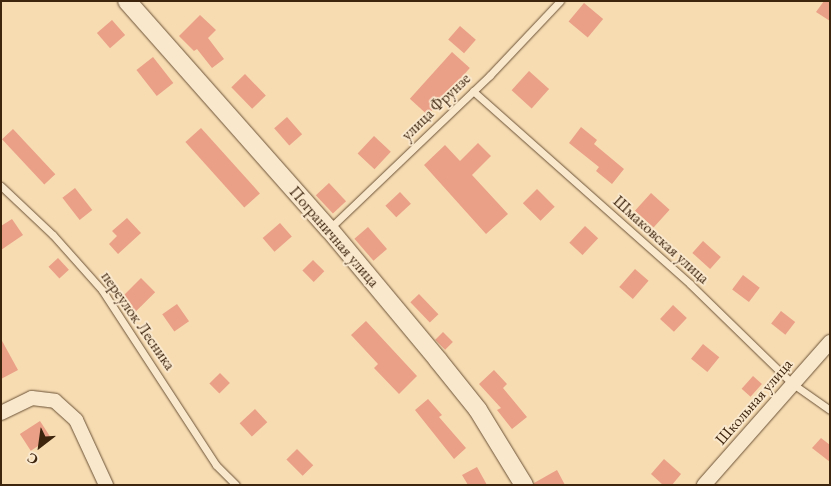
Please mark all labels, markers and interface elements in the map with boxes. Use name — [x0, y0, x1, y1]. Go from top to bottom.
street label: улица Фрунзе — [398, 69, 474, 145]
street label: Пограничная улица — [285, 183, 383, 291]
street label: Шмаковская улица — [609, 192, 713, 288]
street label: переулок Лесника — [97, 268, 179, 374]
street label: Школьная улица — [711, 355, 797, 449]
north arrow — [15, 421, 65, 471]
text: С — [24, 449, 41, 469]

